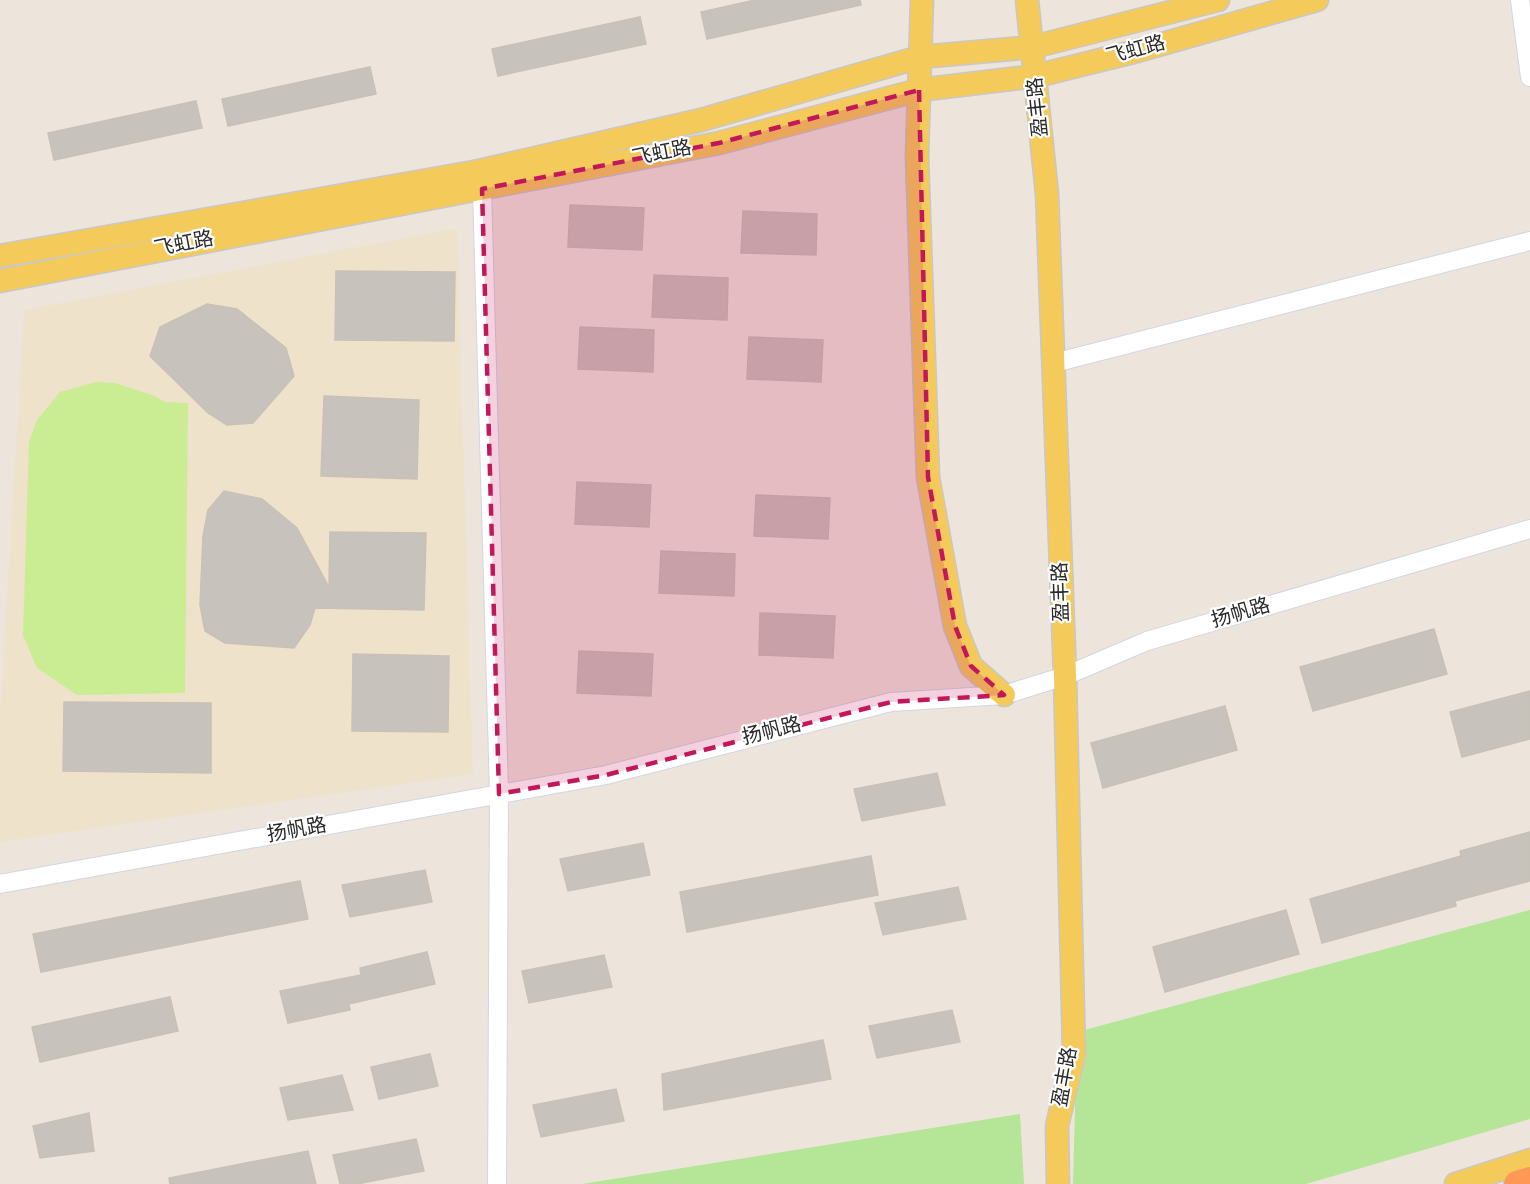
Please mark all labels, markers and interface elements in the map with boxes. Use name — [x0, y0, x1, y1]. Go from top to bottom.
street label: 飞虹路 — [1104, 31, 1168, 71]
street label: 盈丰路 — [1023, 76, 1055, 138]
street label: 飞虹路 — [630, 136, 694, 172]
street label: 飞虹路 — [152, 227, 216, 263]
street label: 盈丰路 — [1048, 562, 1076, 622]
street label: 扬帆路 — [1209, 593, 1273, 635]
street label: 扬帆路 — [740, 712, 804, 752]
street label: 扬帆路 — [265, 813, 329, 849]
street label: 盈丰路 — [1048, 1045, 1084, 1109]

